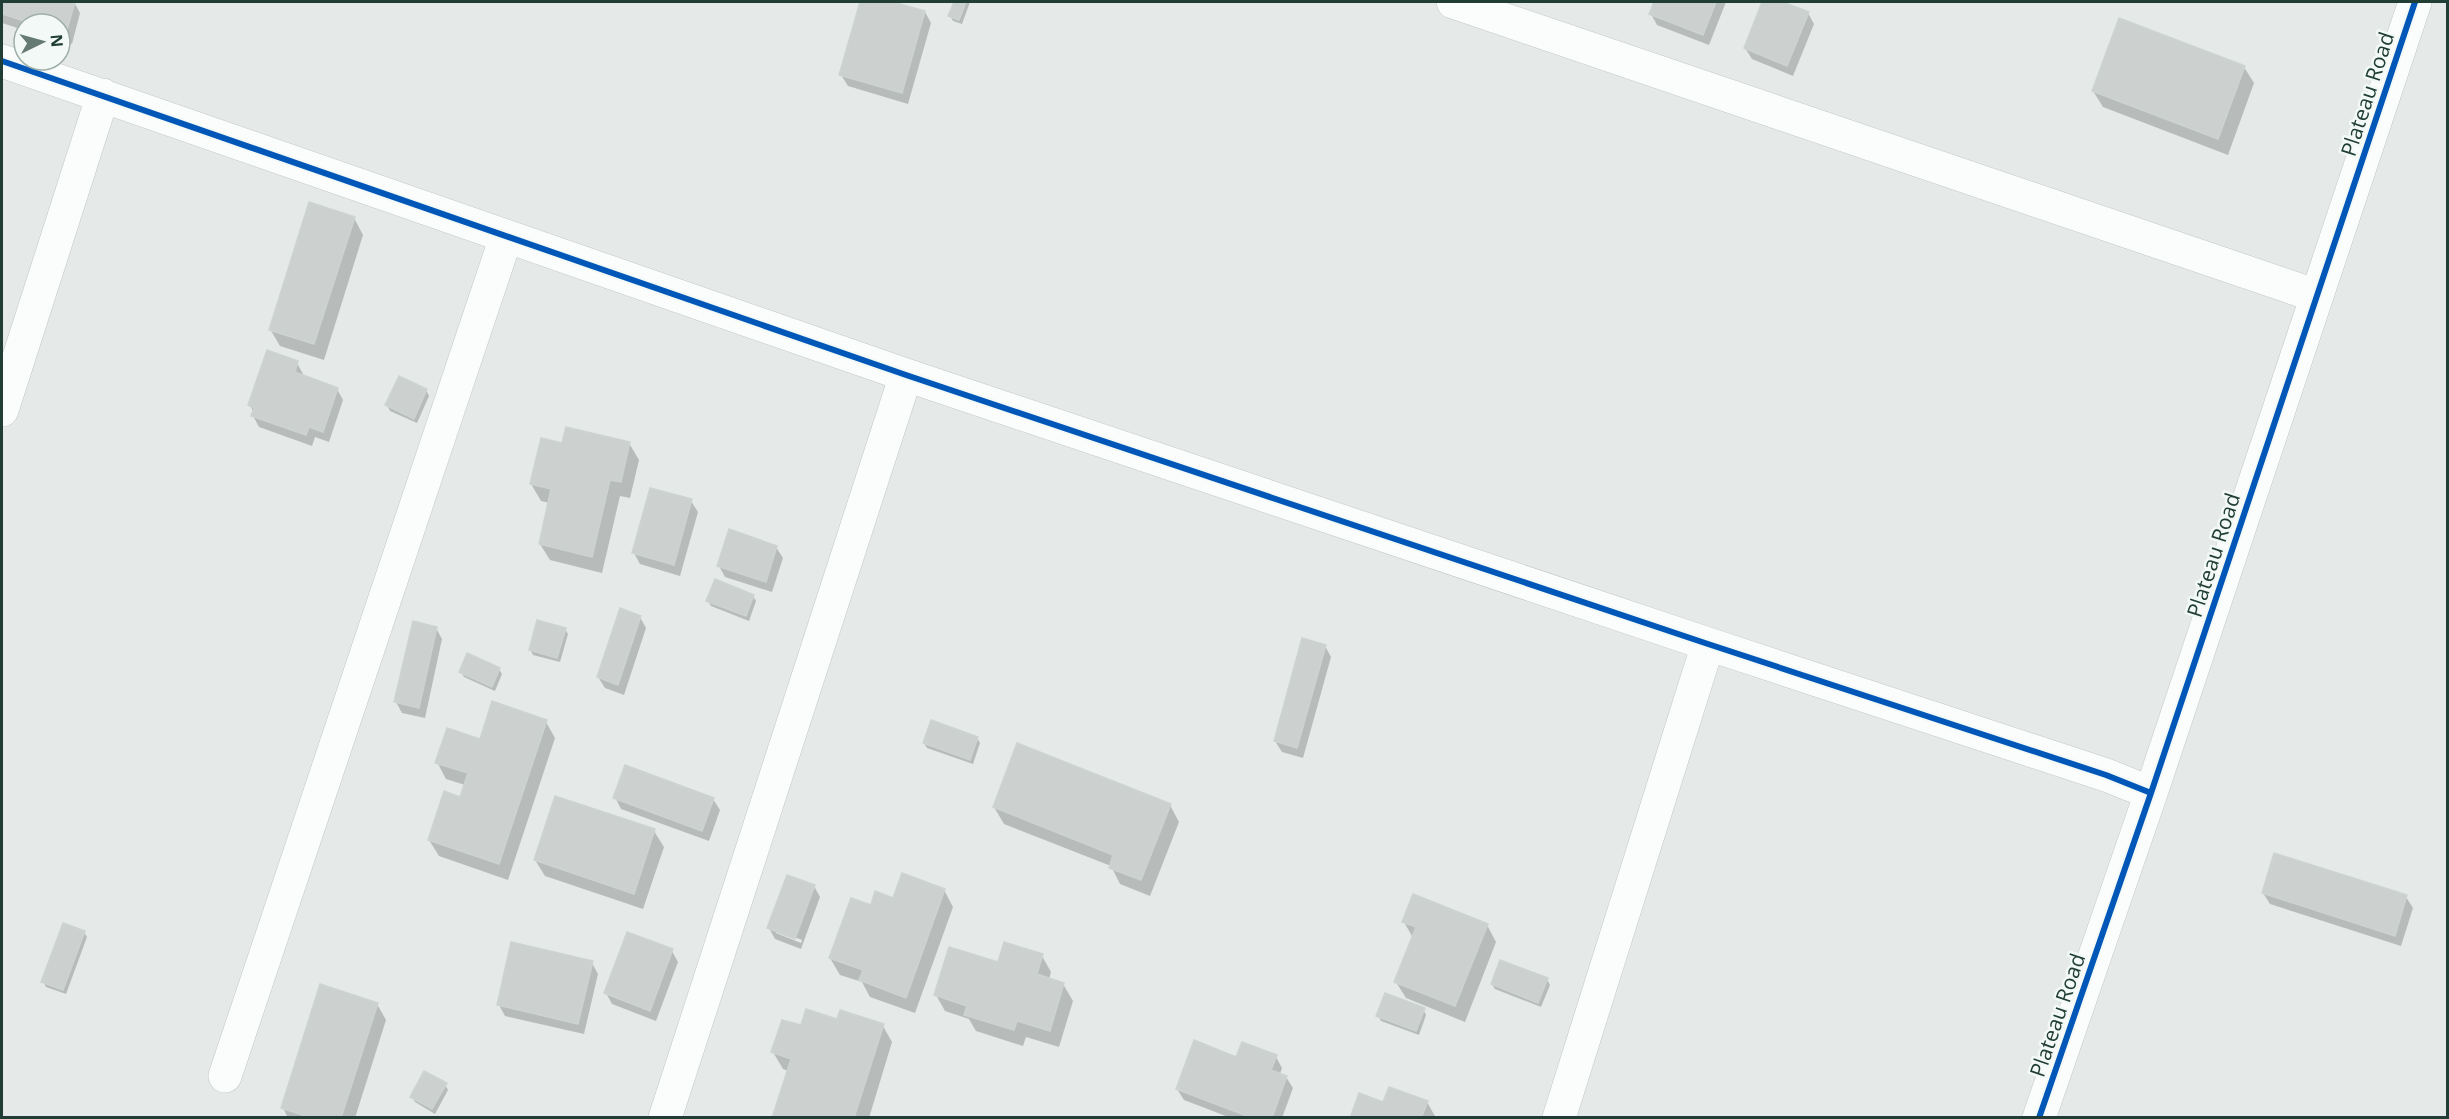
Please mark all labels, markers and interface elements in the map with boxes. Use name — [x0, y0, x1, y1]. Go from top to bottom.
north arrow — [12, 12, 72, 72]
street label: Plateau Road — [2334, 28, 2400, 160]
text: N — [45, 33, 68, 48]
street label: Plateau Road — [2180, 489, 2246, 621]
street label: Plateau Road — [2023, 949, 2091, 1081]

